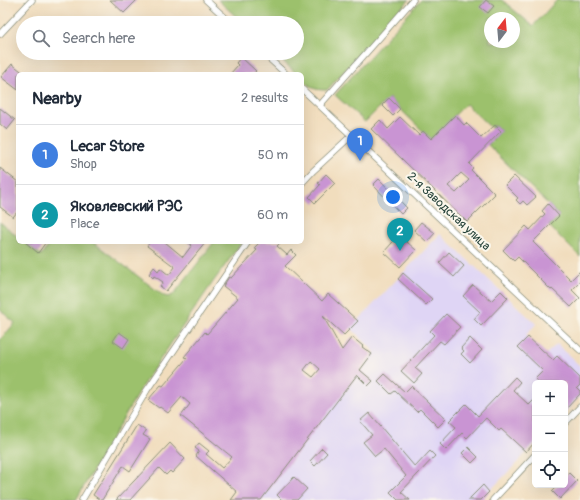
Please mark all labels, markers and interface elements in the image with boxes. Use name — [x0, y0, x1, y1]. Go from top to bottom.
north arrow — [484, 12, 520, 48]
search box — [16, 16, 304, 60]
icon: search — [30, 27, 52, 49]
text: Search here — [62, 29, 135, 48]
text: Nearby — [32, 88, 81, 109]
text: 2 results — [241, 90, 288, 106]
pin: 1 — [347, 128, 373, 161]
text: Lecar Store — [70, 137, 144, 156]
text: 1 — [42, 147, 48, 163]
text: 50 m — [258, 147, 288, 163]
text: Shop — [70, 156, 97, 172]
street label: 2-я Заводская улица — [404, 169, 494, 254]
your location — [383, 187, 403, 207]
text: Яковлевский РЭС — [70, 197, 183, 216]
text: 2 — [41, 207, 49, 223]
text: 60 m — [257, 207, 288, 223]
text: Place — [70, 216, 99, 232]
pin: 2 — [387, 218, 413, 251]
map controls — [532, 380, 568, 488]
button: + — [532, 380, 568, 416]
button: − — [532, 416, 568, 452]
button: locate — [532, 452, 568, 488]

